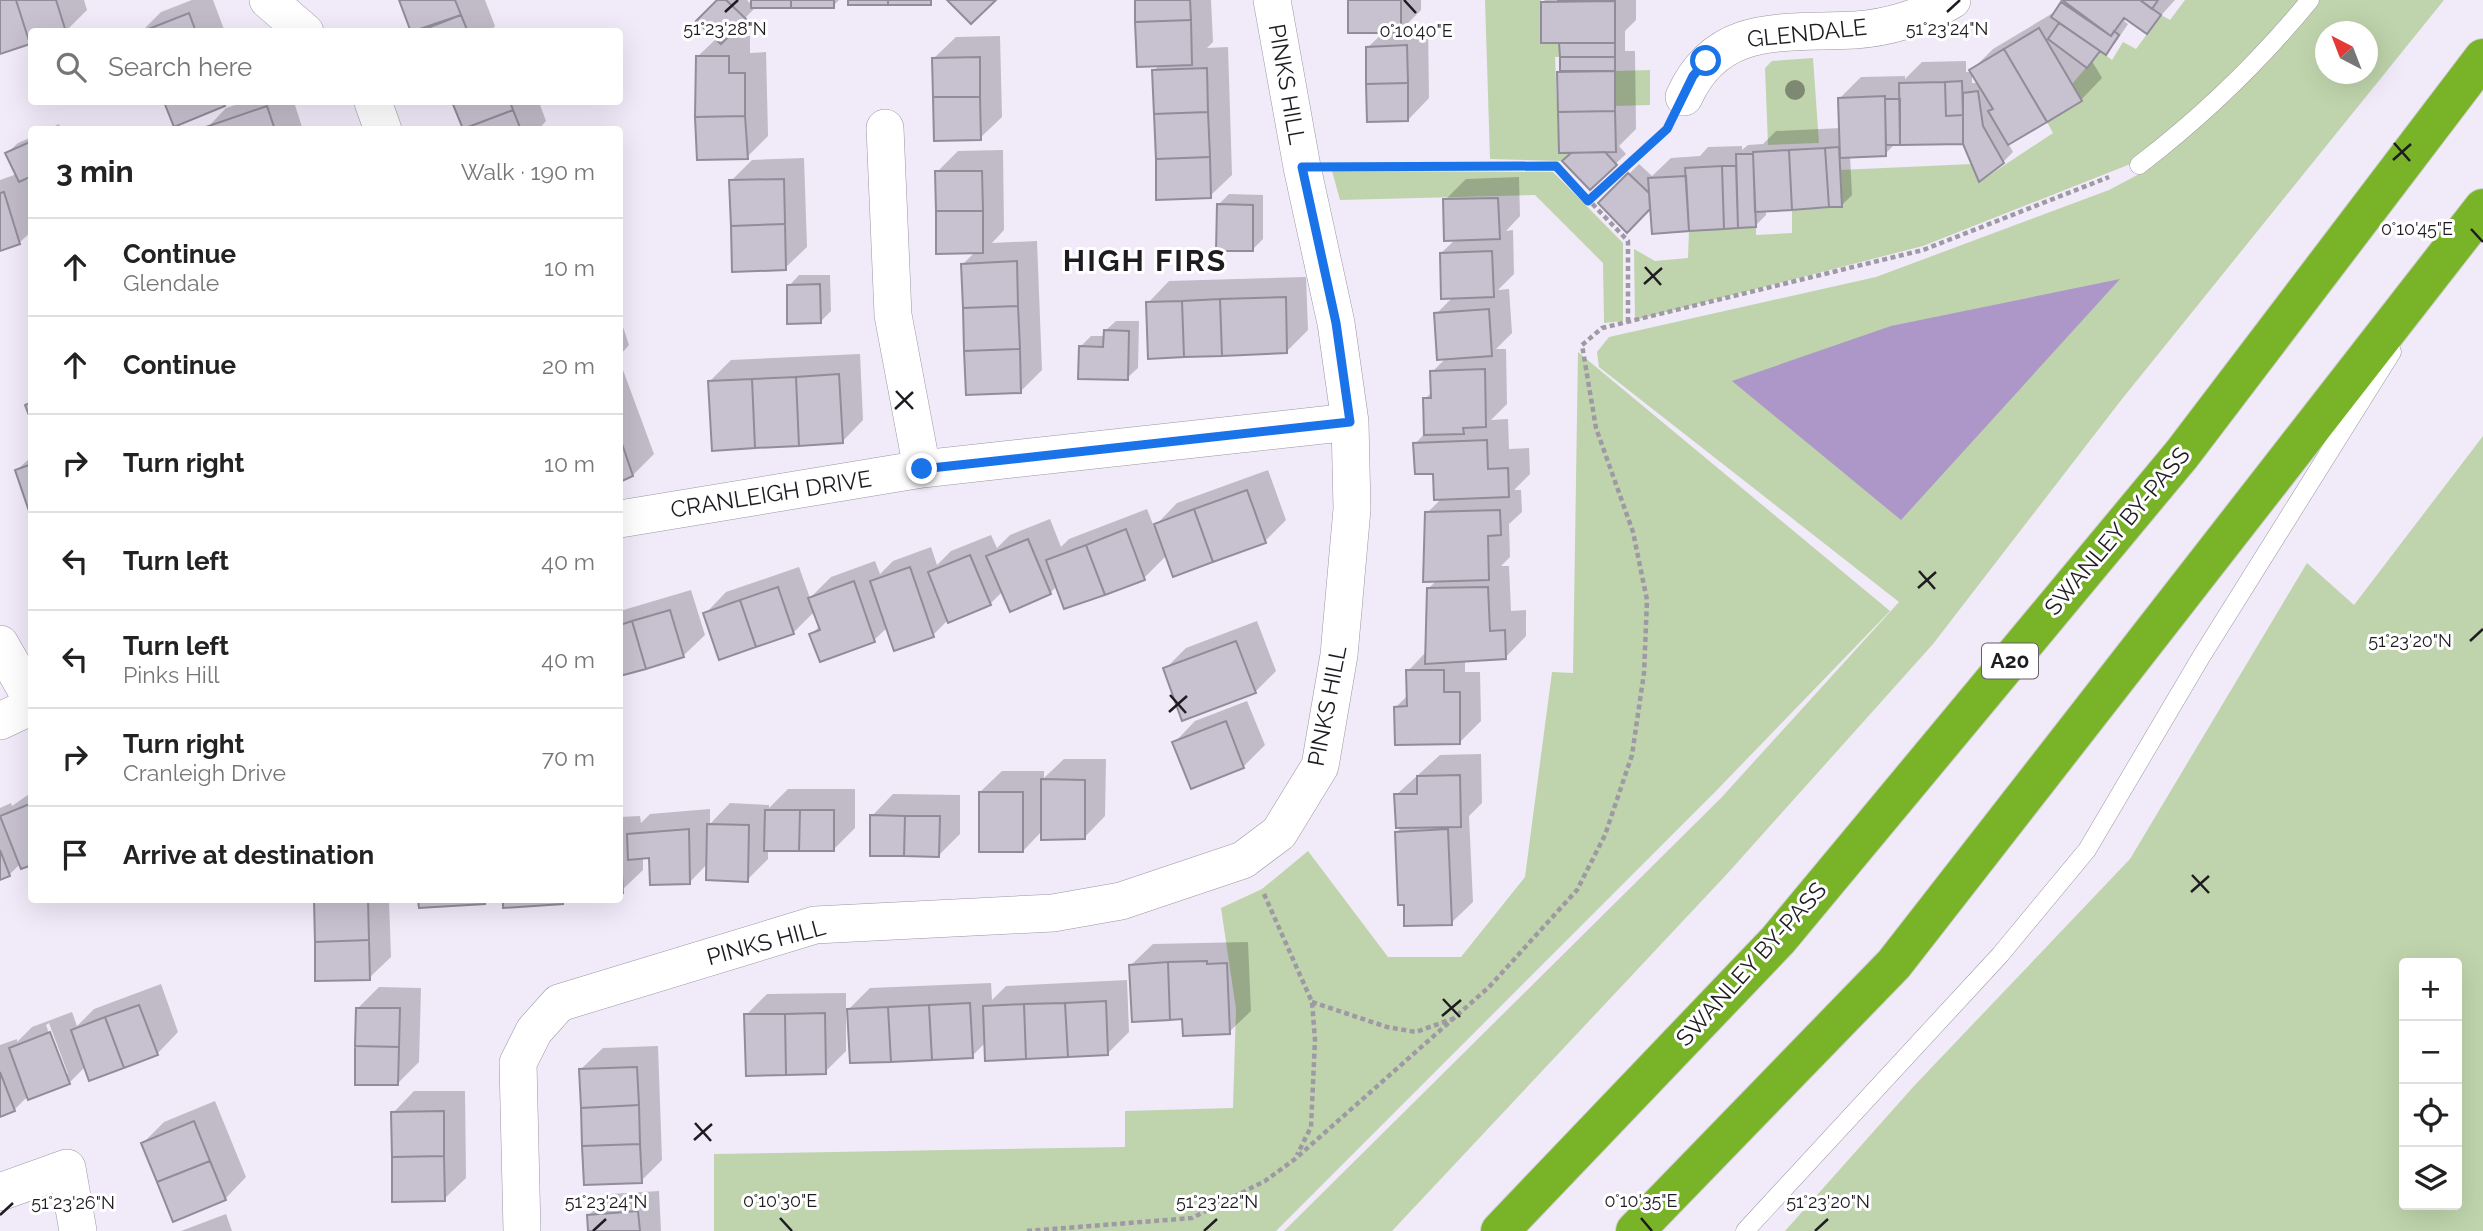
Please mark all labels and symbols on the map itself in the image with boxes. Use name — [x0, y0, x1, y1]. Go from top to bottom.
street label: GLENDALE — [1746, 13, 1868, 52]
text: 51°23'28"N — [683, 18, 767, 39]
text: 51°23'24"N — [1906, 18, 1988, 39]
text: 0°10'40"E — [1379, 20, 1453, 41]
north arrow — [2315, 21, 2378, 84]
street label: PINKS HILL — [1264, 22, 1311, 147]
route start — [1690, 45, 1721, 76]
text: 0°10'45"E — [2381, 218, 2453, 239]
district label: HIGH FIRS — [1063, 243, 1227, 278]
street label: SWANLEY BY-PASS — [2038, 441, 2195, 620]
route end — [906, 453, 937, 484]
street label: CRANLEIGH DRIVE — [668, 464, 873, 523]
text: 51°23'20"N — [2368, 630, 2452, 651]
street label: PINKS HILL — [1302, 643, 1352, 768]
road number: A20 — [1982, 644, 2038, 678]
street label: SWANLEY BY-PASS — [1670, 876, 1831, 1051]
street label: PINKS HILL — [704, 913, 829, 970]
text: 0°10'30"E — [743, 1190, 817, 1211]
text: 0°10'35"E — [1604, 1190, 1678, 1211]
text: 51°23'24"N — [565, 1191, 647, 1212]
text: 51°23'22"N — [1176, 1191, 1258, 1212]
text: 51°23'20"N — [1786, 1191, 1870, 1212]
text: 51°23'26"N — [31, 1192, 115, 1213]

